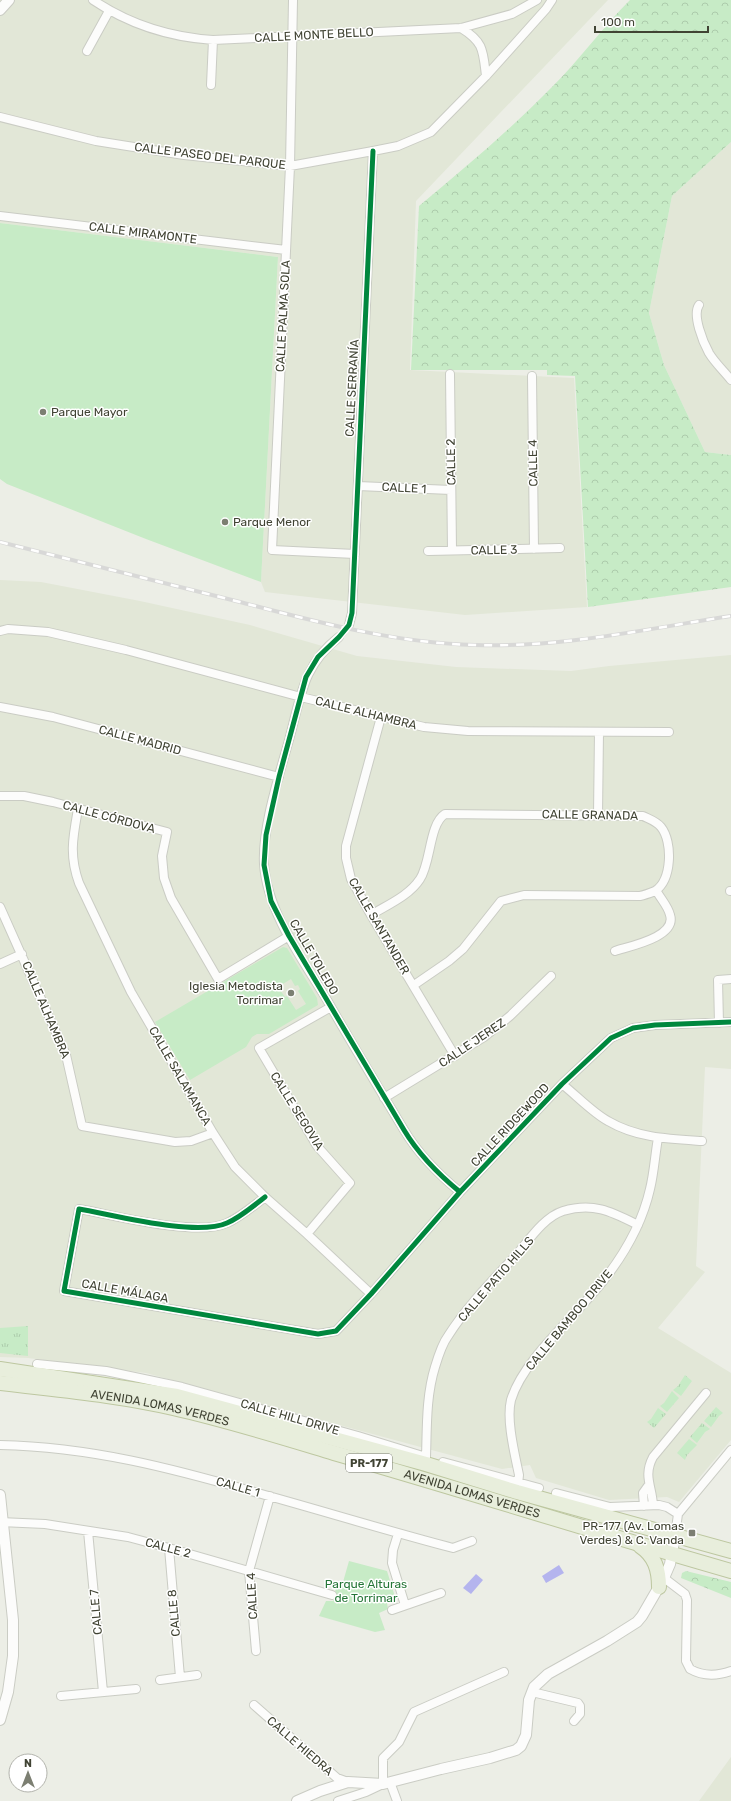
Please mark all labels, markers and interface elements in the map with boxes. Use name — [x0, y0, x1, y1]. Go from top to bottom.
scale bar — [595, 8, 708, 34]
text: 100 m — [601, 15, 635, 29]
street label: CALLE MONTE BELLO — [254, 25, 374, 45]
street label: CALLE PASEO DEL PARQUE — [134, 140, 286, 172]
street label: CALLE MIRAMONTE — [88, 219, 198, 247]
street label: CALLE PALMA SOLA — [273, 260, 293, 372]
street label: CALLE SERRANÍA — [342, 339, 362, 437]
place label: Parque Mayor — [51, 405, 128, 419]
marker: Parque Mayor — [38, 407, 48, 417]
street label: CALLE 2 — [444, 439, 458, 485]
street label: CALLE 4 — [526, 439, 540, 487]
street label: CALLE 1 — [381, 480, 427, 496]
place label: Parque Menor — [233, 515, 311, 529]
marker: Parque Menor — [220, 517, 230, 527]
street label: CALLE 3 — [470, 543, 518, 557]
street label: CALLE ALHAMBRA — [314, 694, 418, 732]
street label: CALLE MADRID — [97, 722, 183, 758]
street label: CALLE CÓRDOVA — [61, 798, 157, 836]
street label: CALLE GRANADA — [542, 807, 638, 823]
street label: CALLE SANTANDER — [346, 875, 412, 977]
street label: CALLE TOLEDO — [287, 917, 341, 997]
street label: CALLE ALHAMBRA — [19, 959, 73, 1061]
place label: Iglesia Metodista Torrimar — [189, 979, 283, 1007]
marker: Iglesia Metodista Torrimar — [286, 988, 296, 998]
street label: CALLE JEREZ — [436, 1016, 508, 1070]
street label: CALLE SALAMANCA — [146, 1024, 214, 1128]
street label: CALLE SEGOVIA — [267, 1069, 327, 1153]
street label: CALLE RIDGEWOOD — [468, 1081, 552, 1169]
street label: CALLE PATIO HILLS — [455, 1234, 537, 1324]
street label: CALLE BAMBOO DRIVE — [523, 1267, 615, 1373]
street label: CALLE MÁLAGA — [80, 1276, 170, 1306]
street label: AVENIDA LOMAS VERDES — [90, 1387, 231, 1429]
street label: CALLE HILL DRIVE — [239, 1396, 341, 1438]
road number: PR-177 — [346, 1454, 392, 1472]
street label: AVENIDA LOMAS VERDES — [402, 1467, 542, 1521]
street label: CALLE 1 — [215, 1474, 261, 1500]
place label: PR-177 (Av. Lomas Verdes) & C. Vanda — [580, 1519, 684, 1547]
marker: PR-177 (Av. Lomas Verdes) & C. Vanda — [687, 1528, 697, 1538]
street label: CALLE 2 — [144, 1535, 192, 1561]
street label: CALLE 4 — [244, 1572, 260, 1620]
park label: Parque Alturas de Torrimar — [325, 1577, 407, 1605]
street label: CALLE 7 — [87, 1589, 105, 1635]
street label: CALLE 8 — [165, 1589, 183, 1637]
street label: CALLE HIEDRA — [264, 1714, 336, 1778]
north arrow — [8, 1753, 48, 1793]
text: N — [24, 1757, 32, 1770]

